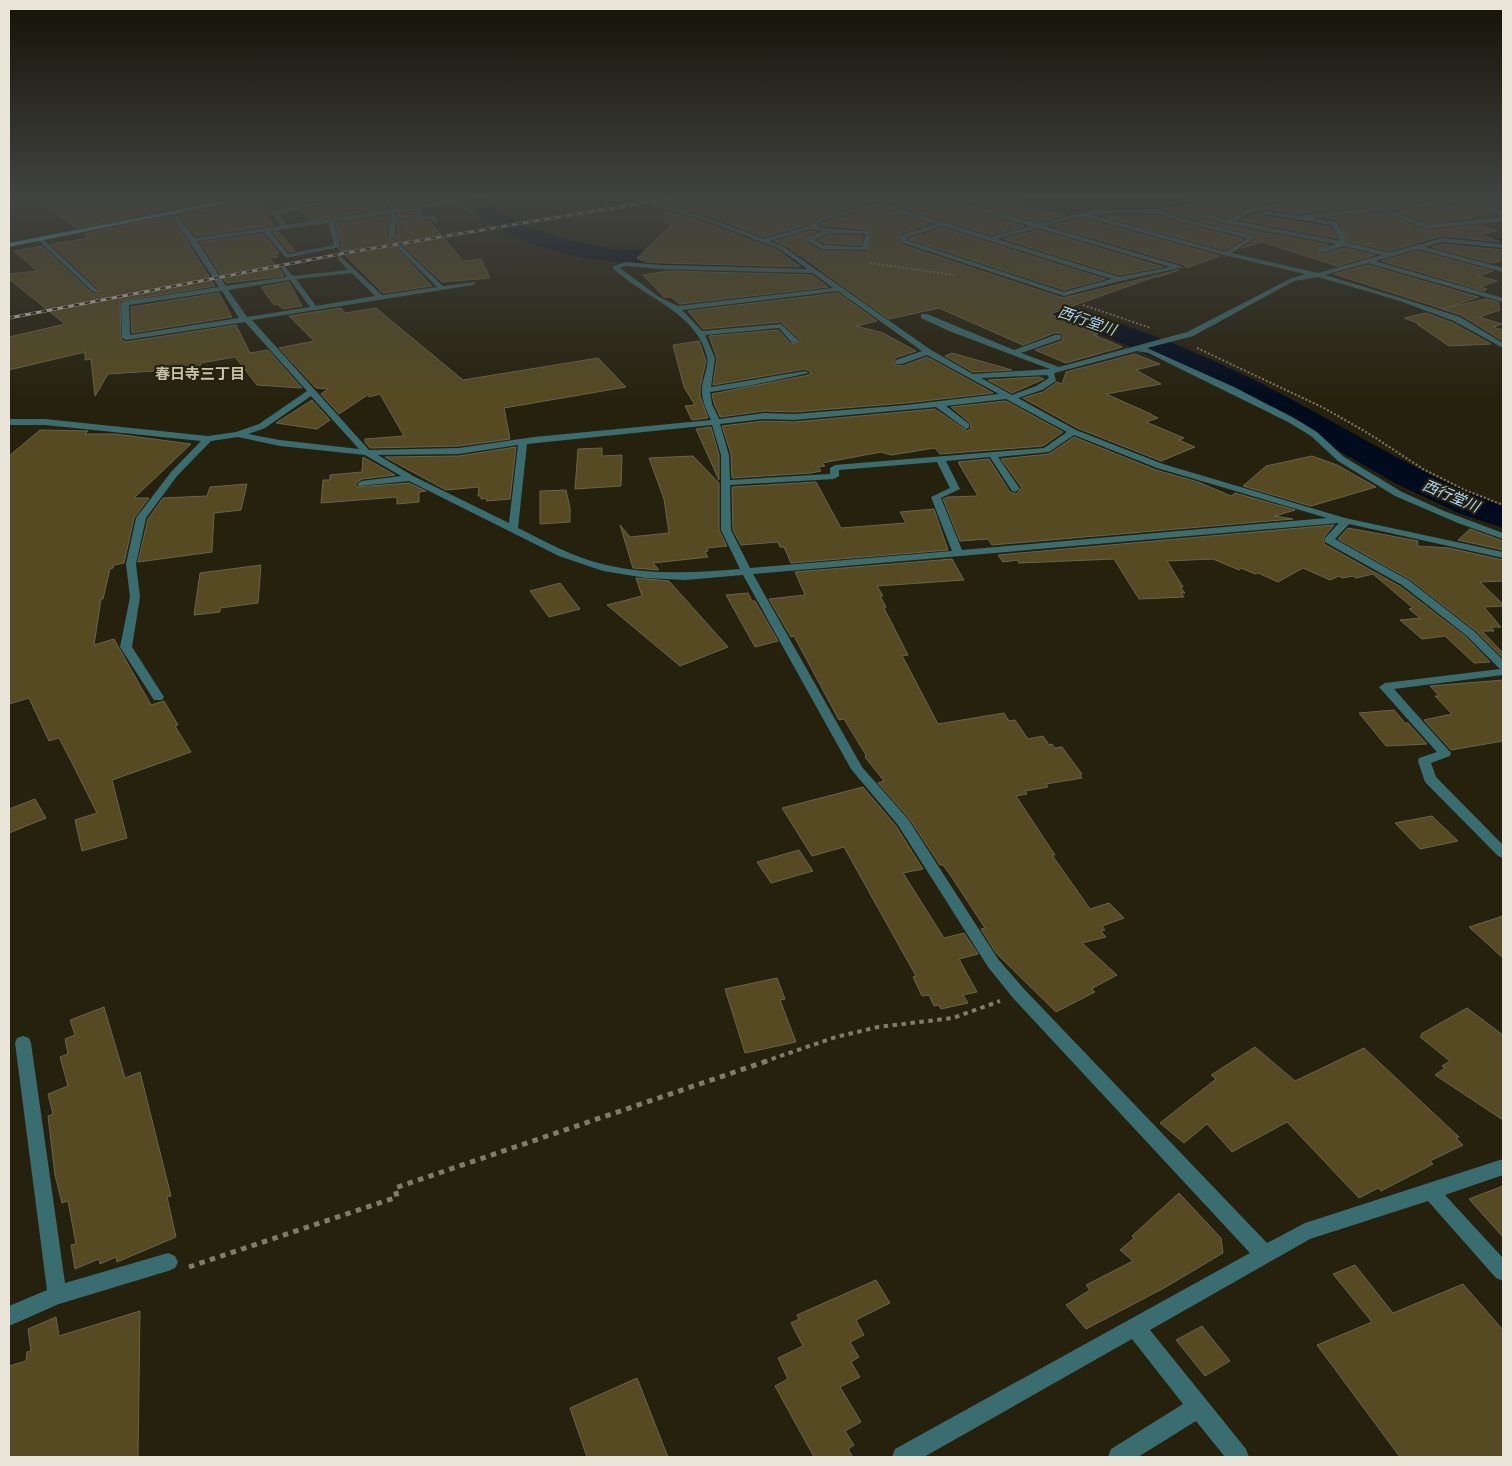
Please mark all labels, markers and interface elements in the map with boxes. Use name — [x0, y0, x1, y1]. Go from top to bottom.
water label: 西行堂川 — [1056, 303, 1120, 340]
district label: 春日寺三丁目 — [155, 365, 245, 383]
water label: 西行堂川 — [1420, 476, 1484, 517]

